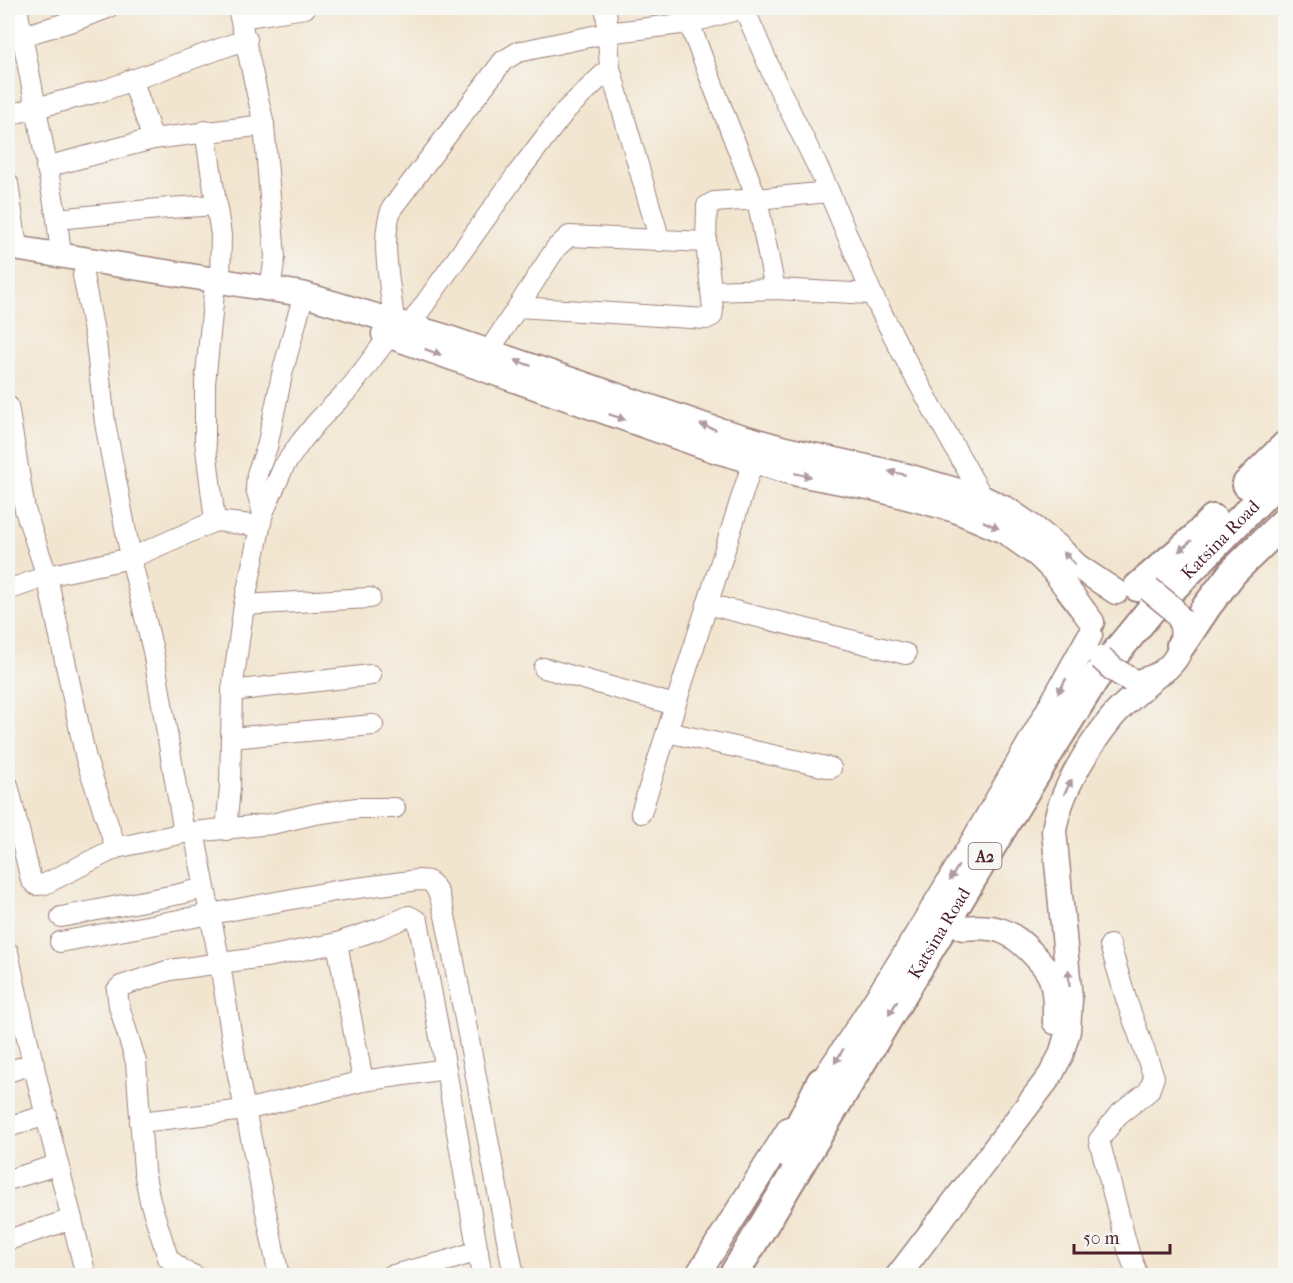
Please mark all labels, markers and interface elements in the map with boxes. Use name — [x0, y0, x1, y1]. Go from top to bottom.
one-way arrow — [425, 347, 443, 357]
one-way arrow — [514, 357, 532, 367]
one-way arrow — [608, 412, 626, 422]
one-way arrow — [699, 421, 717, 431]
one-way arrow — [888, 468, 906, 478]
one-way arrow — [794, 471, 813, 480]
street label: Katsina Road — [1177, 496, 1264, 584]
one-way arrow — [983, 520, 1001, 530]
one-way arrow — [1178, 539, 1193, 552]
one-way arrow — [1062, 551, 1076, 565]
one-way arrow — [1057, 678, 1067, 695]
one-way arrow — [1063, 778, 1073, 795]
road number: A2 — [968, 843, 1002, 869]
one-way arrow — [948, 865, 959, 881]
street label: Katsina Road — [904, 884, 975, 983]
one-way arrow — [1064, 969, 1073, 988]
one-way arrow — [888, 1000, 899, 1016]
one-way arrow — [834, 1048, 845, 1064]
scale bar — [1074, 1217, 1170, 1255]
text: 50 m — [1083, 1228, 1120, 1249]

